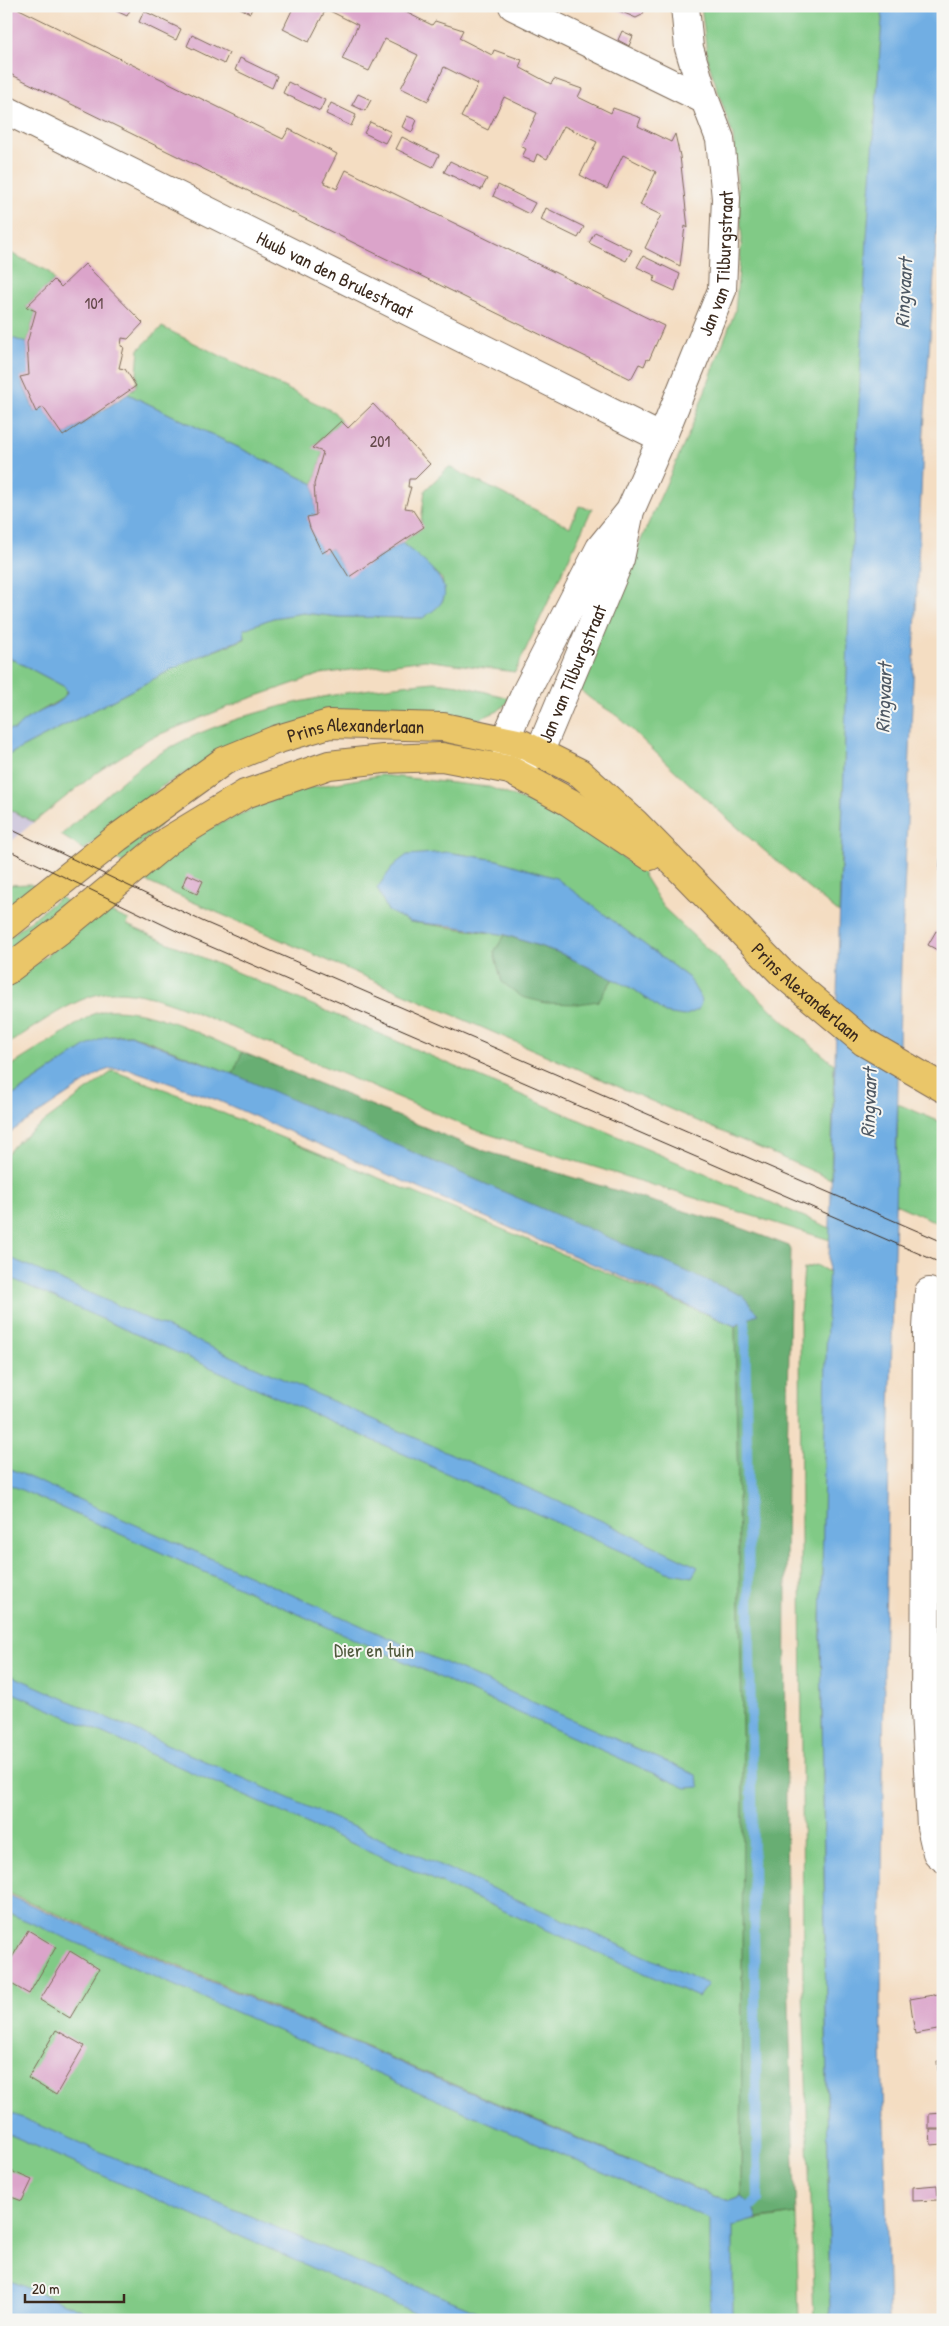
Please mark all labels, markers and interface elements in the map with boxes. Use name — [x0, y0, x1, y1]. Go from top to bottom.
street label: Jan van Tilburgstraat — [692, 189, 739, 340]
street label: Huub van den Brulestraat — [252, 224, 418, 325]
water label: Ringvaart — [888, 254, 919, 329]
house number: 101 — [85, 292, 104, 314]
house number: 201 — [370, 430, 390, 452]
street label: Jan van Tilburgstraat — [532, 600, 613, 747]
water label: Ringvaart — [868, 660, 899, 733]
street label: Prins Alexanderlaan — [284, 711, 425, 749]
street label: Prins Alexanderlaan — [746, 937, 867, 1047]
water label: Ringvaart — [853, 1065, 884, 1138]
park label: Dier en tuin — [334, 1637, 414, 1663]
scale bar — [25, 2271, 124, 2303]
text: 20 m — [32, 2278, 59, 2299]

